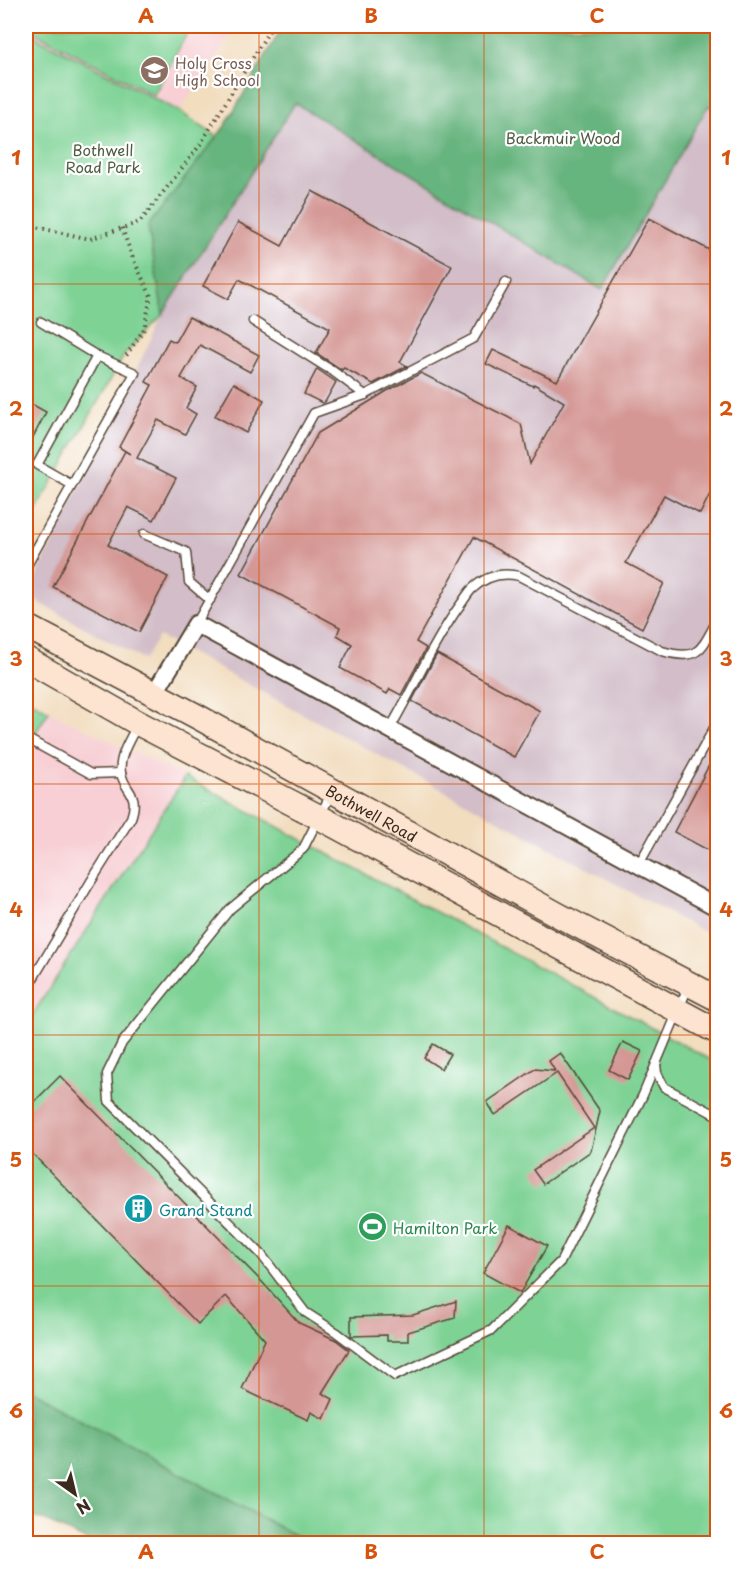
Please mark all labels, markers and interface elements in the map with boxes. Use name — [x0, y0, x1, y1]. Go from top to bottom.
text: A — [138, 0, 154, 30]
text: B — [364, 0, 378, 30]
text: C — [589, 0, 605, 30]
place label: Holy Cross High School — [175, 51, 260, 91]
school or university icon: Holy Cross High School — [138, 55, 170, 87]
park label: Backmuir Wood — [506, 126, 620, 149]
park label: Bothwell Road Park — [65, 138, 141, 178]
text: 1 — [11, 142, 21, 172]
text: 1 — [721, 142, 731, 172]
text: 2 — [9, 393, 23, 423]
text: 2 — [719, 393, 733, 423]
text: 3 — [9, 643, 23, 673]
text: 3 — [719, 643, 733, 673]
street label: Bothwell Road — [322, 778, 422, 847]
text: 4 — [9, 894, 23, 924]
text: 4 — [719, 894, 733, 924]
text: 5 — [10, 1144, 22, 1174]
text: 5 — [720, 1144, 732, 1174]
building icon: Grand Stand — [122, 1193, 154, 1225]
place label: Grand Stand — [159, 1198, 252, 1221]
sports icon: Hamilton Park — [356, 1211, 388, 1243]
place label: Hamilton Park — [393, 1216, 497, 1239]
text: 6 — [9, 1395, 23, 1425]
text: 6 — [719, 1395, 733, 1425]
north arrow — [45, 1464, 105, 1524]
text: N — [72, 1494, 96, 1521]
text: A — [138, 1536, 154, 1566]
text: B — [364, 1536, 378, 1566]
text: C — [589, 1536, 605, 1566]

